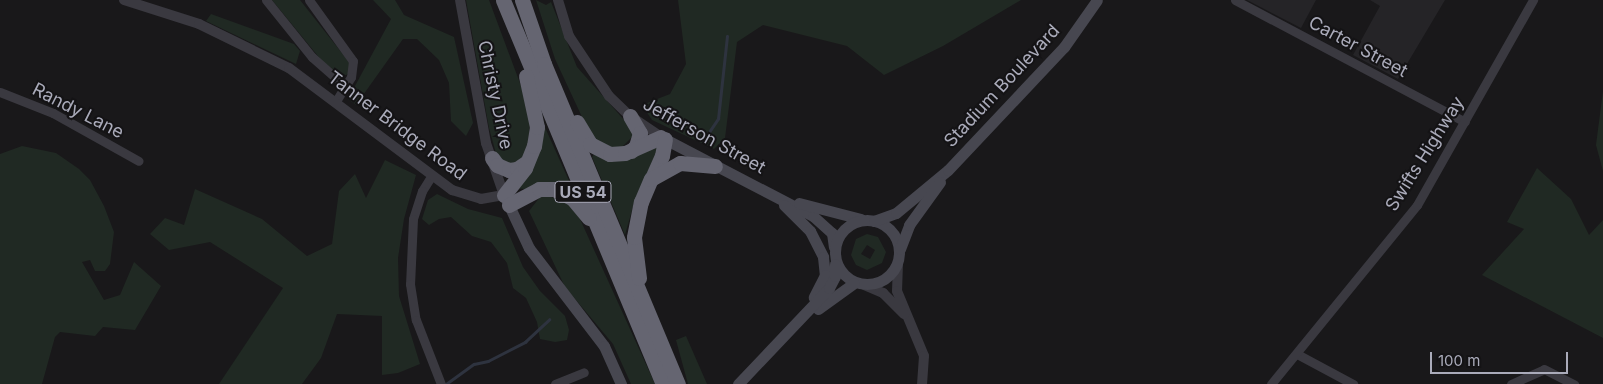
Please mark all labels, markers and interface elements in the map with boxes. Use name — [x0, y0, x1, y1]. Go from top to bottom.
street label: Carter Street — [1305, 12, 1411, 82]
street label: Stadium Boulevard — [940, 20, 1064, 152]
street label: Christy Drive — [473, 39, 517, 151]
street label: Tanner Bridge Road — [323, 67, 471, 185]
street label: Randy Lane — [29, 79, 127, 143]
street label: Jefferson Street — [639, 93, 769, 179]
street label: Swifts Highway — [1381, 93, 1469, 215]
road number: US 54 — [554, 178, 612, 206]
scale bar — [1433, 342, 1570, 374]
text: 100 m — [1438, 351, 1480, 370]

